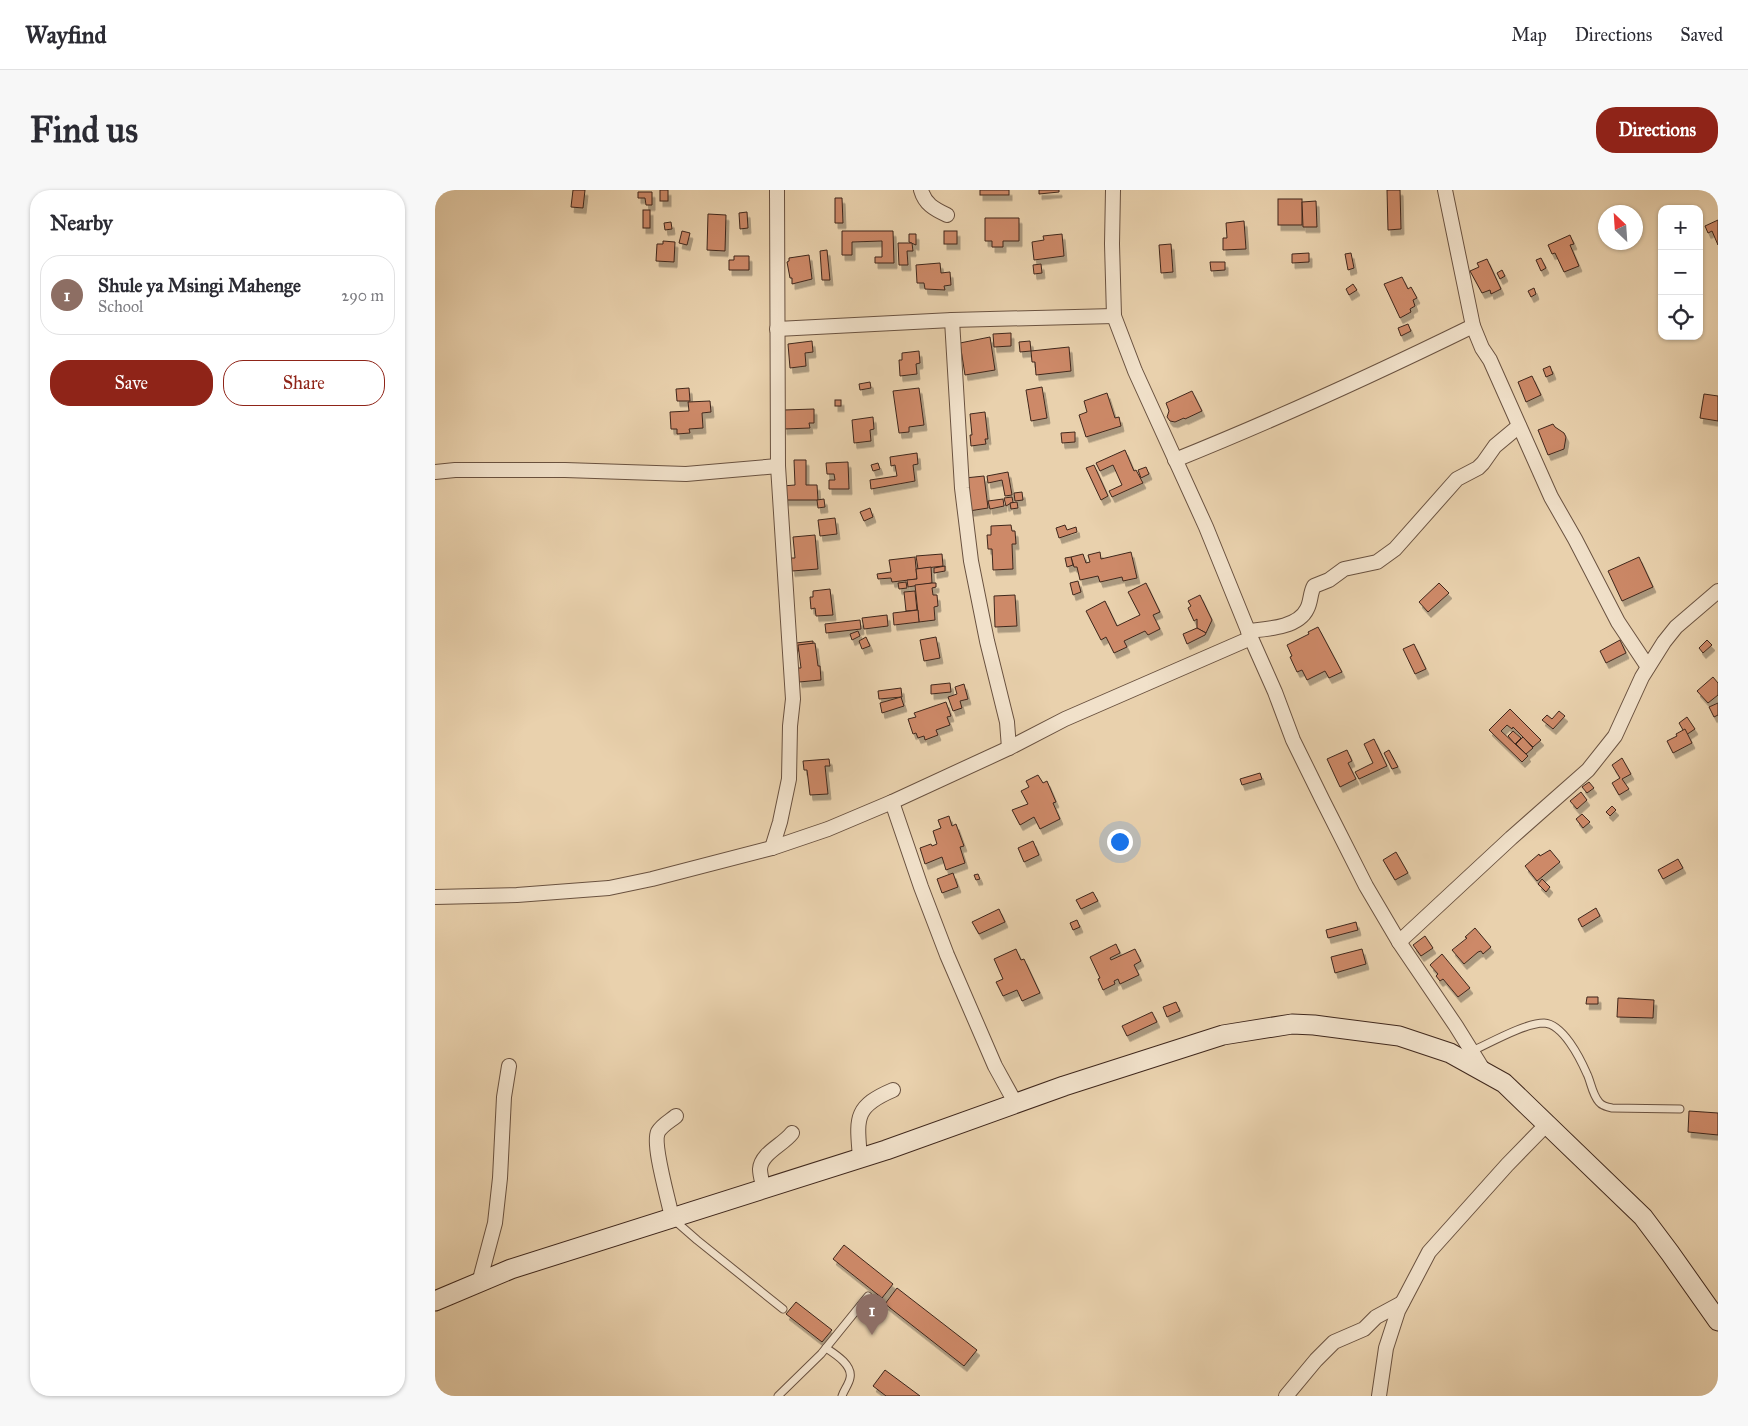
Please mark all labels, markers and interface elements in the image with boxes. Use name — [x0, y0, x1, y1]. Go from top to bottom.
text: Wayfind — [25, 20, 107, 50]
text: Map — [1511, 24, 1547, 46]
text: Directions — [1575, 24, 1652, 46]
text: Saved — [1680, 24, 1723, 46]
button: Directions — [1596, 107, 1718, 153]
text: Find us — [30, 109, 138, 152]
north arrow — [1598, 205, 1643, 250]
map controls — [1658, 205, 1703, 340]
button: + — [1658, 205, 1703, 250]
text: Nearby — [50, 210, 113, 236]
button: − — [1658, 250, 1703, 295]
text: Shule ya Msingi Mahenge — [98, 274, 301, 297]
text: 1 — [64, 286, 70, 305]
text: 290 m — [341, 286, 384, 305]
button: locate — [1658, 295, 1703, 340]
text: School — [98, 297, 143, 316]
button: Save — [50, 360, 213, 406]
button: Share — [223, 360, 385, 406]
your location — [1107, 829, 1133, 855]
pin: 1 — [856, 1294, 888, 1335]

